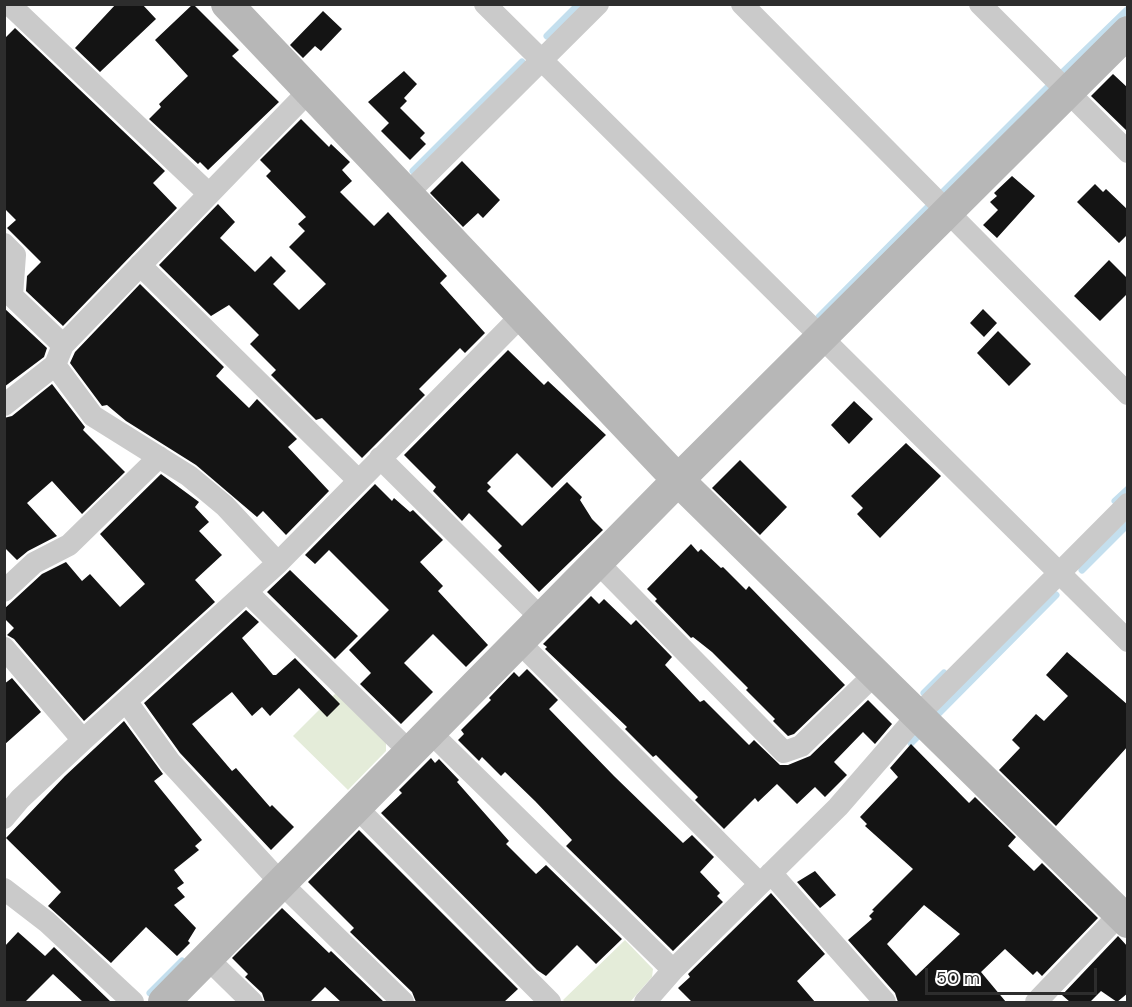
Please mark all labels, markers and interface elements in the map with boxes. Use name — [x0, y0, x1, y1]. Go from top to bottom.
scale bar — [928, 956, 1100, 994]
text: 50 m — [936, 966, 980, 990]

